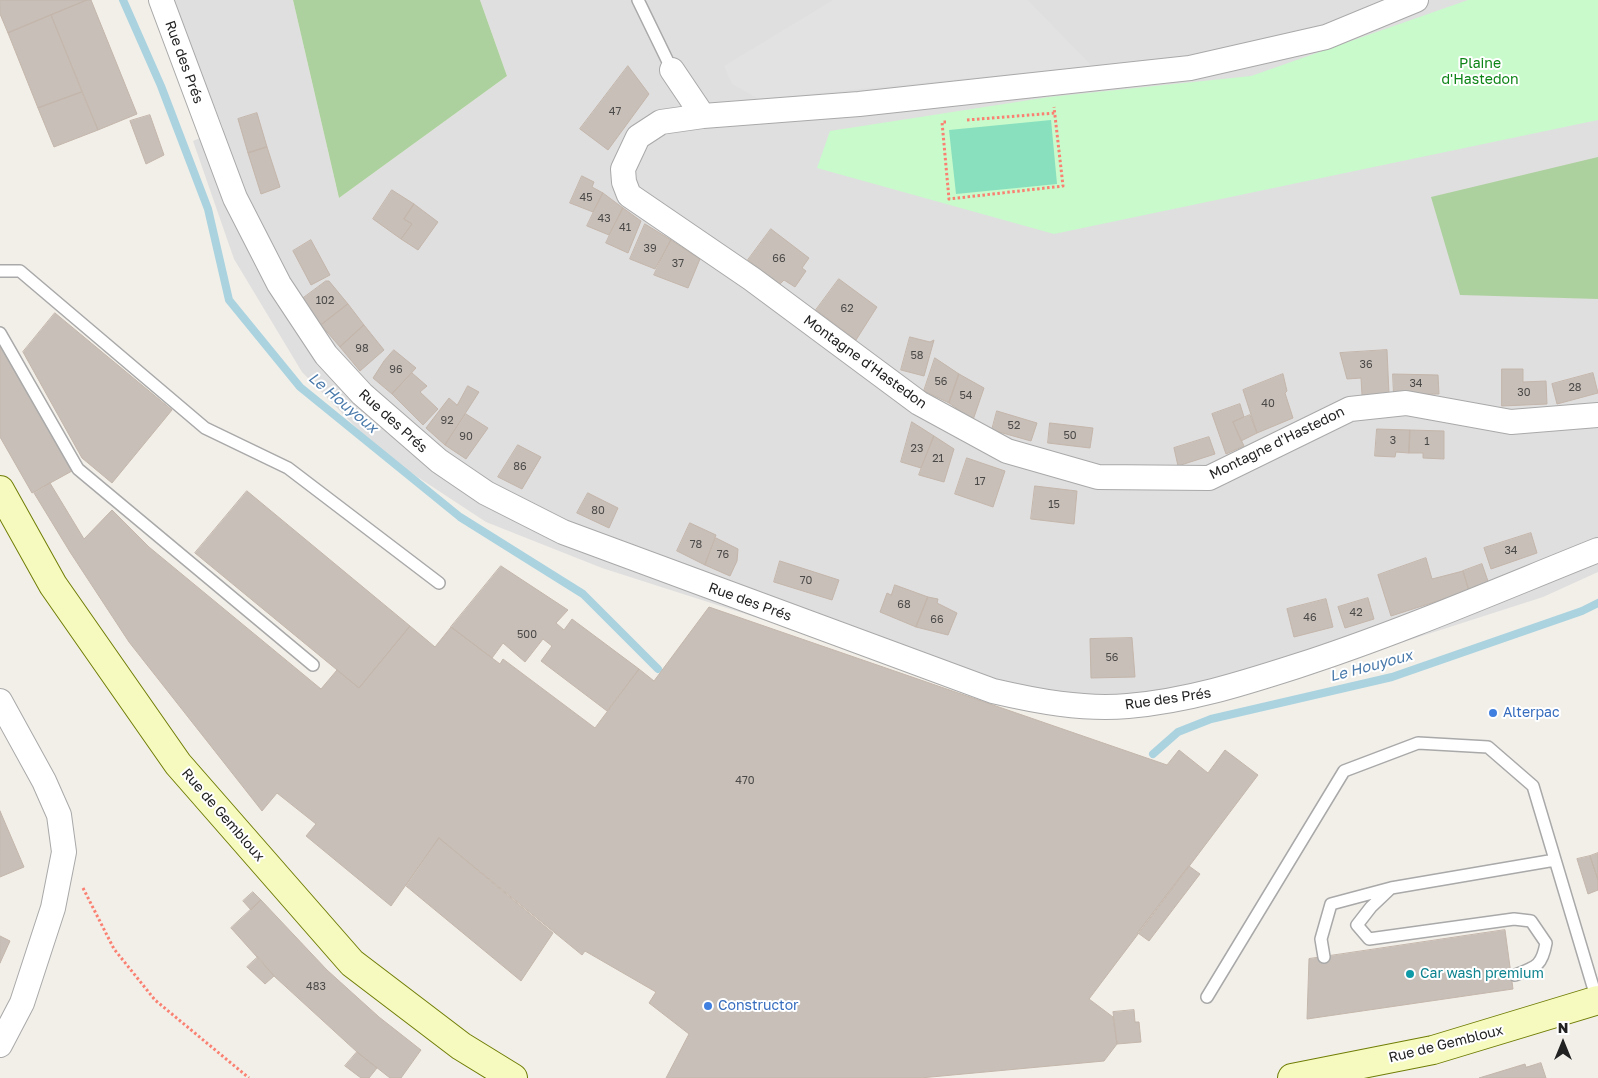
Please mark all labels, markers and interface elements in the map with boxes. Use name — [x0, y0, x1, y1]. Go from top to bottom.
street label: Rue des Prés — [161, 18, 207, 106]
park label: Plaine d'Hastedon — [1442, 56, 1518, 88]
house number: 47 — [609, 105, 621, 119]
house number: 45 — [579, 191, 593, 205]
house number: 43 — [597, 212, 611, 226]
house number: 41 — [619, 221, 631, 235]
house number: 39 — [643, 242, 657, 256]
house number: 66 — [772, 252, 786, 266]
house number: 37 — [672, 257, 684, 271]
house number: 102 — [316, 294, 334, 308]
house number: 62 — [840, 302, 854, 316]
street label: Montagne d'Hastedon — [800, 312, 930, 412]
house number: 98 — [355, 342, 369, 356]
house number: 58 — [910, 349, 924, 363]
house number: 36 — [1359, 358, 1373, 372]
house number: 96 — [389, 363, 403, 377]
water label: Le Houyoux — [305, 369, 381, 437]
house number: 56 — [934, 375, 948, 389]
house number: 34 — [1409, 377, 1423, 391]
house number: 28 — [1568, 381, 1582, 395]
street label: Rue des Prés — [355, 386, 431, 456]
house number: 30 — [1517, 386, 1531, 400]
house number: 54 — [959, 389, 973, 403]
house number: 40 — [1261, 397, 1275, 411]
street label: Montagne d'Hastedon — [1207, 403, 1347, 483]
house number: 92 — [440, 414, 454, 428]
house number: 52 — [1008, 419, 1020, 433]
house number: 50 — [1063, 429, 1077, 443]
house number: 90 — [459, 430, 473, 444]
house number: 3 — [1390, 434, 1396, 448]
house number: 1 — [1424, 435, 1430, 449]
house number: 23 — [911, 442, 923, 456]
house number: 21 — [932, 452, 944, 466]
house number: 86 — [513, 460, 527, 474]
house number: 17 — [974, 475, 986, 489]
house number: 15 — [1048, 498, 1060, 512]
house number: 80 — [591, 504, 605, 518]
house number: 78 — [690, 538, 702, 552]
house number: 34 — [1504, 544, 1518, 558]
house number: 76 — [717, 548, 729, 562]
house number: 70 — [800, 574, 812, 588]
street label: Rue des Prés — [706, 579, 794, 625]
house number: 68 — [897, 598, 911, 612]
house number: 42 — [1349, 606, 1363, 620]
house number: 46 — [1303, 611, 1317, 625]
house number: 66 — [930, 613, 944, 627]
house number: 500 — [517, 628, 537, 642]
water label: Le Houyoux — [1328, 646, 1414, 686]
house number: 56 — [1105, 651, 1119, 665]
street label: Rue des Prés — [1124, 685, 1212, 713]
place label: Alterpac — [1503, 705, 1560, 721]
marker: Alterpac — [1487, 707, 1499, 719]
street label: Rue de Gembloux — [178, 765, 268, 865]
house number: 470 — [735, 774, 755, 788]
place label: Car wash premium — [1420, 966, 1544, 982]
marker: Car wash premium — [1404, 968, 1416, 980]
house number: 483 — [306, 980, 326, 994]
place label: Constructor — [718, 998, 799, 1014]
marker: Constructor — [702, 1000, 714, 1012]
north arrow — [1538, 1018, 1588, 1068]
text: N — [1558, 1019, 1568, 1036]
street label: Rue de Gembloux — [1387, 1022, 1505, 1066]

